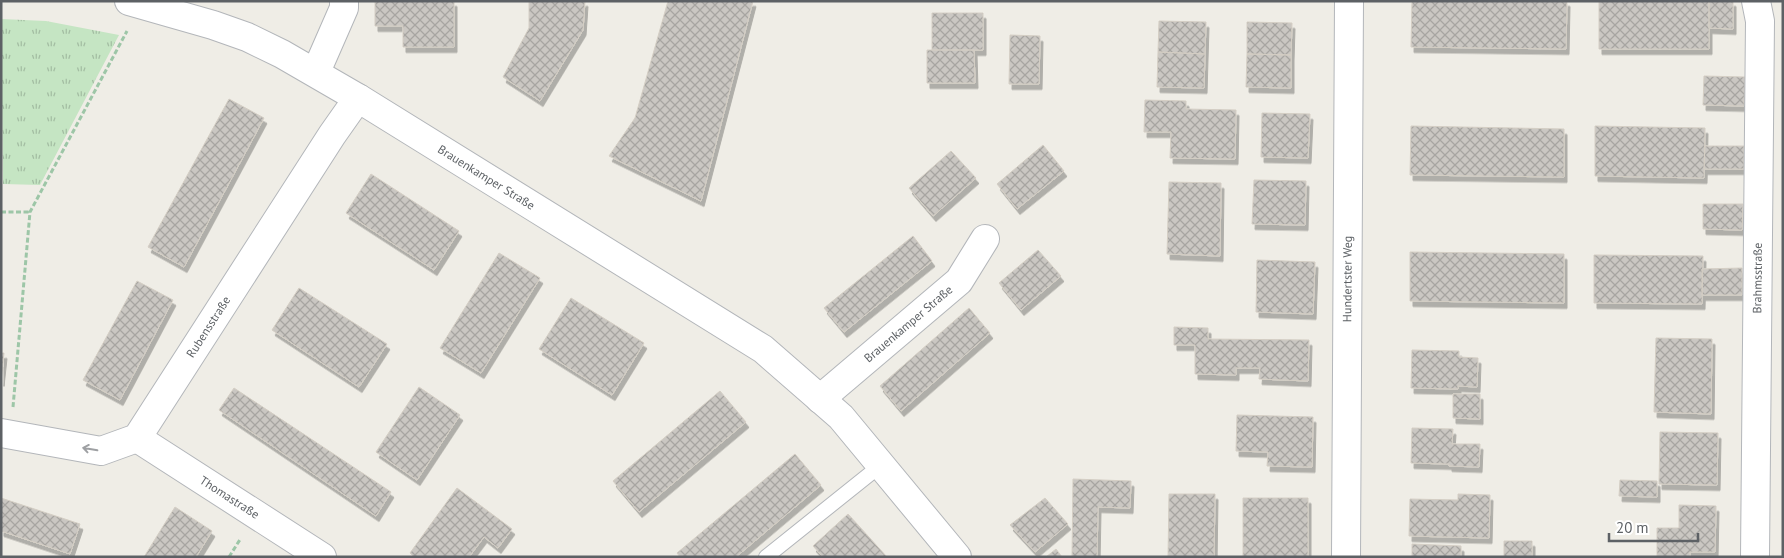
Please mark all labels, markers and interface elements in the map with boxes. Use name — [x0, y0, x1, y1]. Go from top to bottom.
street label: Brauenkamper Straße — [435, 141, 538, 213]
street label: Hundertster Weg — [1339, 236, 1355, 322]
street label: Brahmsstraße — [1749, 243, 1765, 314]
street label: Brauenkamper Straße — [861, 282, 955, 365]
street label: Rubensstraße — [183, 293, 233, 360]
one-way arrow — [83, 443, 99, 453]
street label: Thomastraße — [197, 472, 262, 522]
scale bar — [1609, 510, 1698, 542]
text: 20 m — [1616, 518, 1649, 537]

